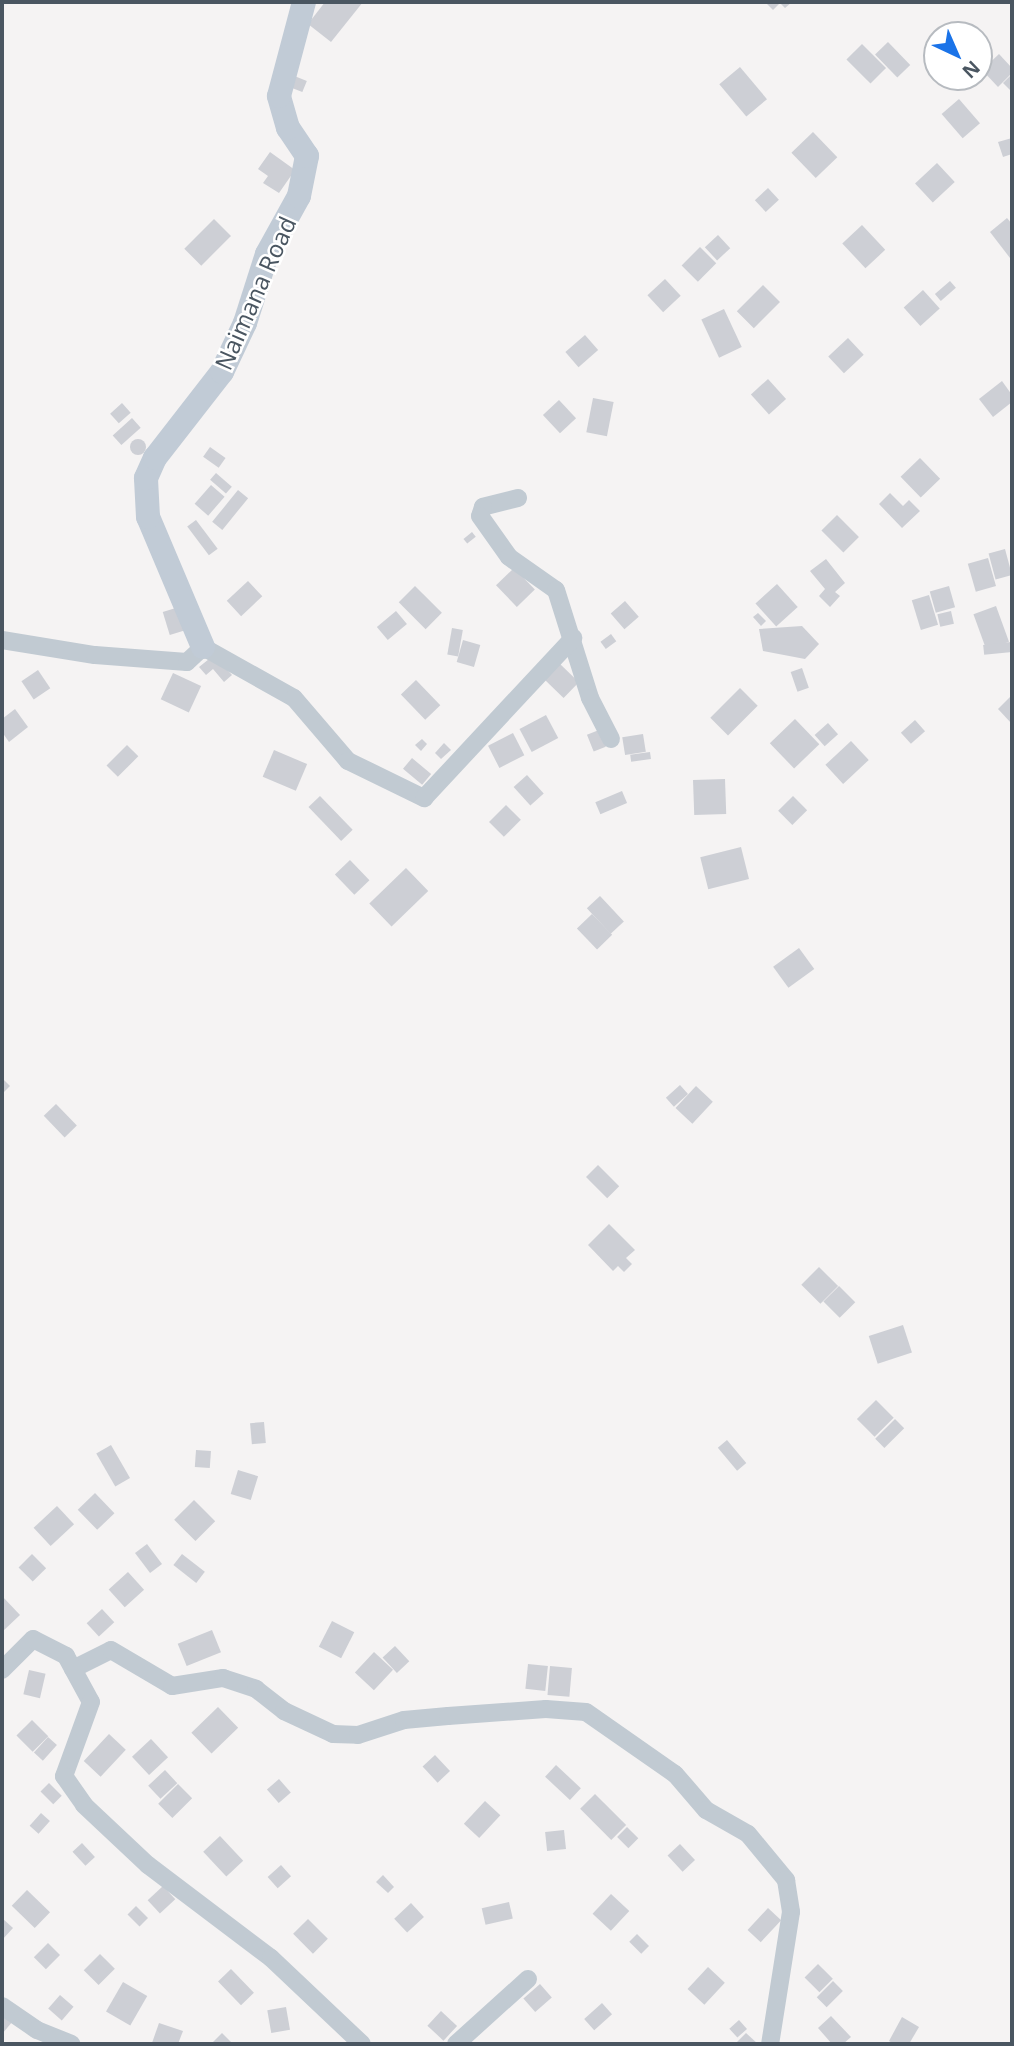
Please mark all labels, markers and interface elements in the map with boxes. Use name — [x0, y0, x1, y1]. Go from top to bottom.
north arrow — [923, 21, 993, 91]
text: N — [957, 55, 986, 84]
street label: Naimana Road — [208, 212, 302, 374]

